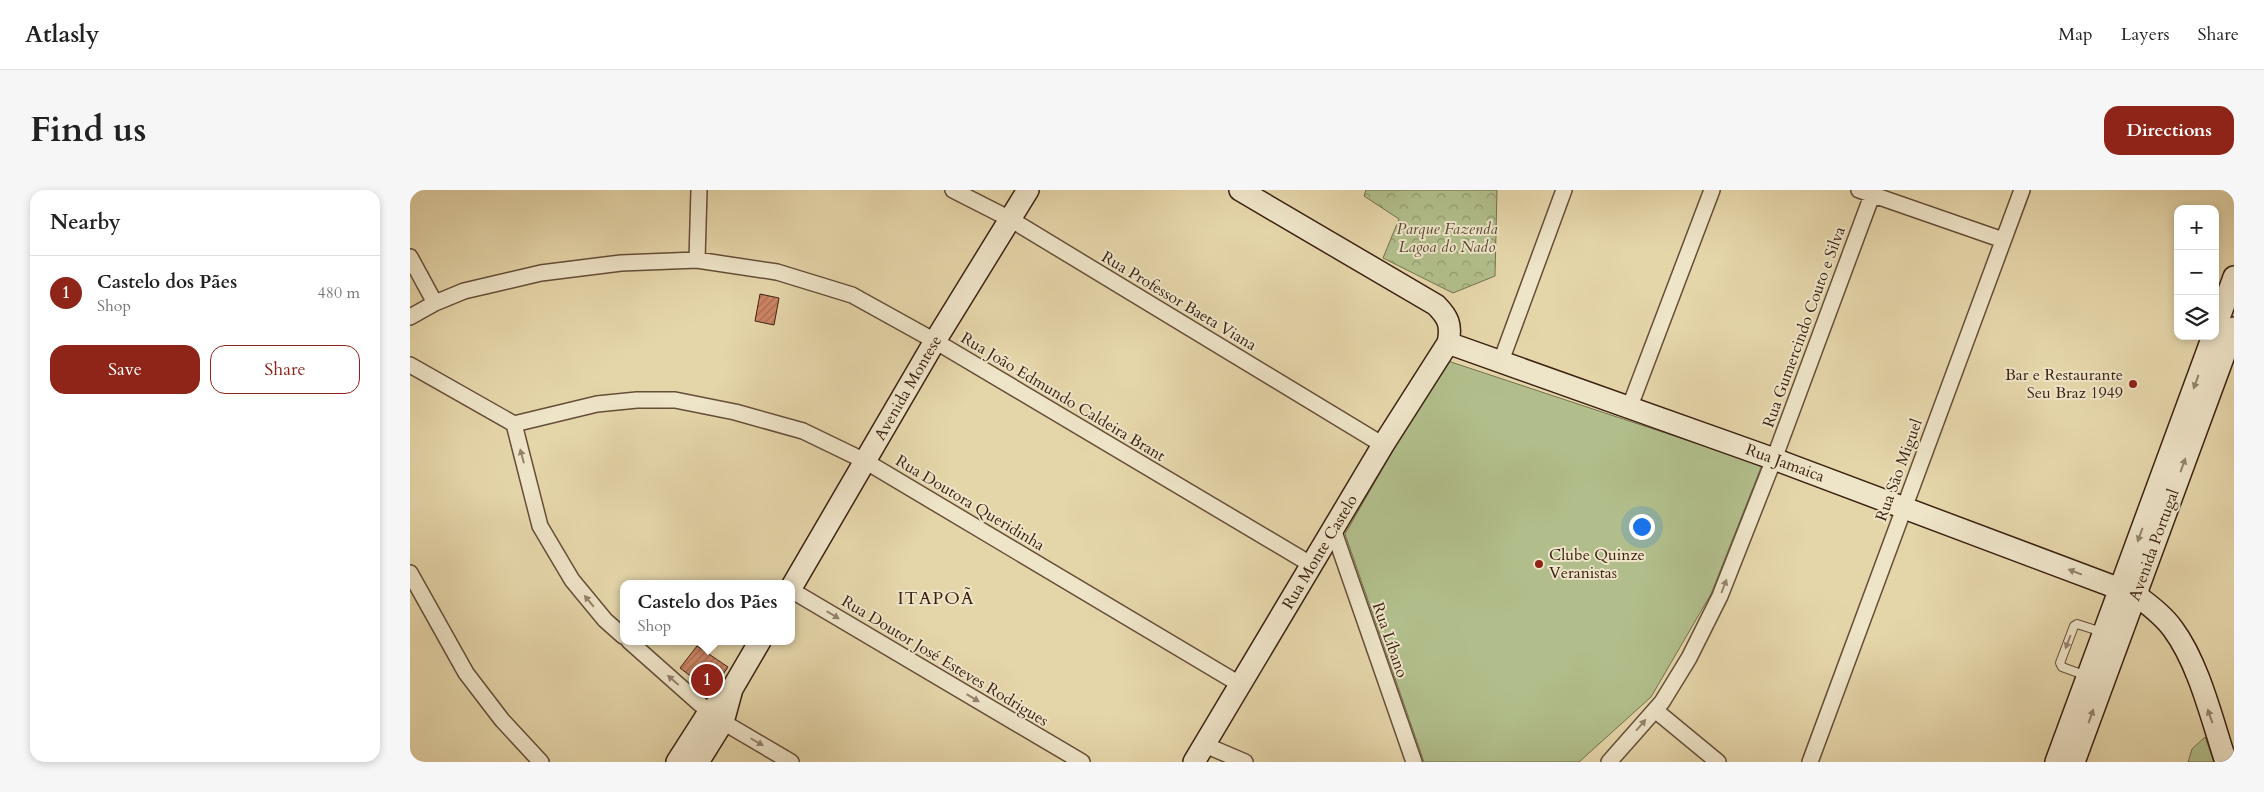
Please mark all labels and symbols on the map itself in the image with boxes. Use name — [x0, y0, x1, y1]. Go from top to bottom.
park label: Parque Fazenda Lagoa do Nado — [1396, 218, 1498, 258]
street label: Rua Gumercindo Couto e Silva — [1757, 223, 1851, 431]
street label: Rua Professor Baeta Viana — [1097, 246, 1261, 356]
street label: Rua João Edmundo Caldeira Brant — [957, 327, 1169, 467]
street label: Avenida Montese — [869, 331, 947, 445]
place label: Bar e Restaurante Seu Braz 1949 — [2005, 364, 2123, 404]
one-way arrow — [2192, 375, 2200, 390]
marker: Bar e Restaurante Seu Braz 1949 — [2127, 378, 2139, 390]
street label: Rua São Miguel — [1870, 416, 1928, 524]
street label: Rua Jamaica — [1742, 439, 1828, 487]
one-way arrow — [518, 448, 526, 464]
street label: Rua Doutora Queridinha — [891, 450, 1049, 556]
one-way arrow — [2180, 458, 2187, 473]
street label: Avenida Portugal — [2124, 486, 2184, 604]
street label: Rua Monte Castelo — [1277, 490, 1363, 613]
your location — [1629, 514, 1655, 540]
one-way arrow — [2136, 528, 2144, 543]
place label: Clube Quinze Veranistas — [1549, 544, 1645, 584]
marker: Clube Quinze Veranistas — [1533, 558, 1545, 570]
one-way arrow — [2068, 568, 2082, 576]
one-way arrow — [1721, 579, 1728, 594]
district label: ITAPOÃ — [897, 586, 975, 611]
street label: Rua Doutor José Esteves Rodrigues — [837, 590, 1053, 732]
one-way arrow — [584, 595, 595, 608]
street label: Rua Líbano — [1367, 599, 1413, 681]
one-way arrow — [826, 611, 839, 620]
one-way arrow — [2064, 634, 2071, 649]
pin: 1 — [691, 661, 723, 699]
one-way arrow — [666, 674, 679, 685]
one-way arrow — [966, 693, 979, 702]
one-way arrow — [2087, 708, 2095, 723]
one-way arrow — [2206, 708, 2214, 723]
one-way arrow — [1635, 720, 1647, 732]
one-way arrow — [749, 738, 764, 746]

